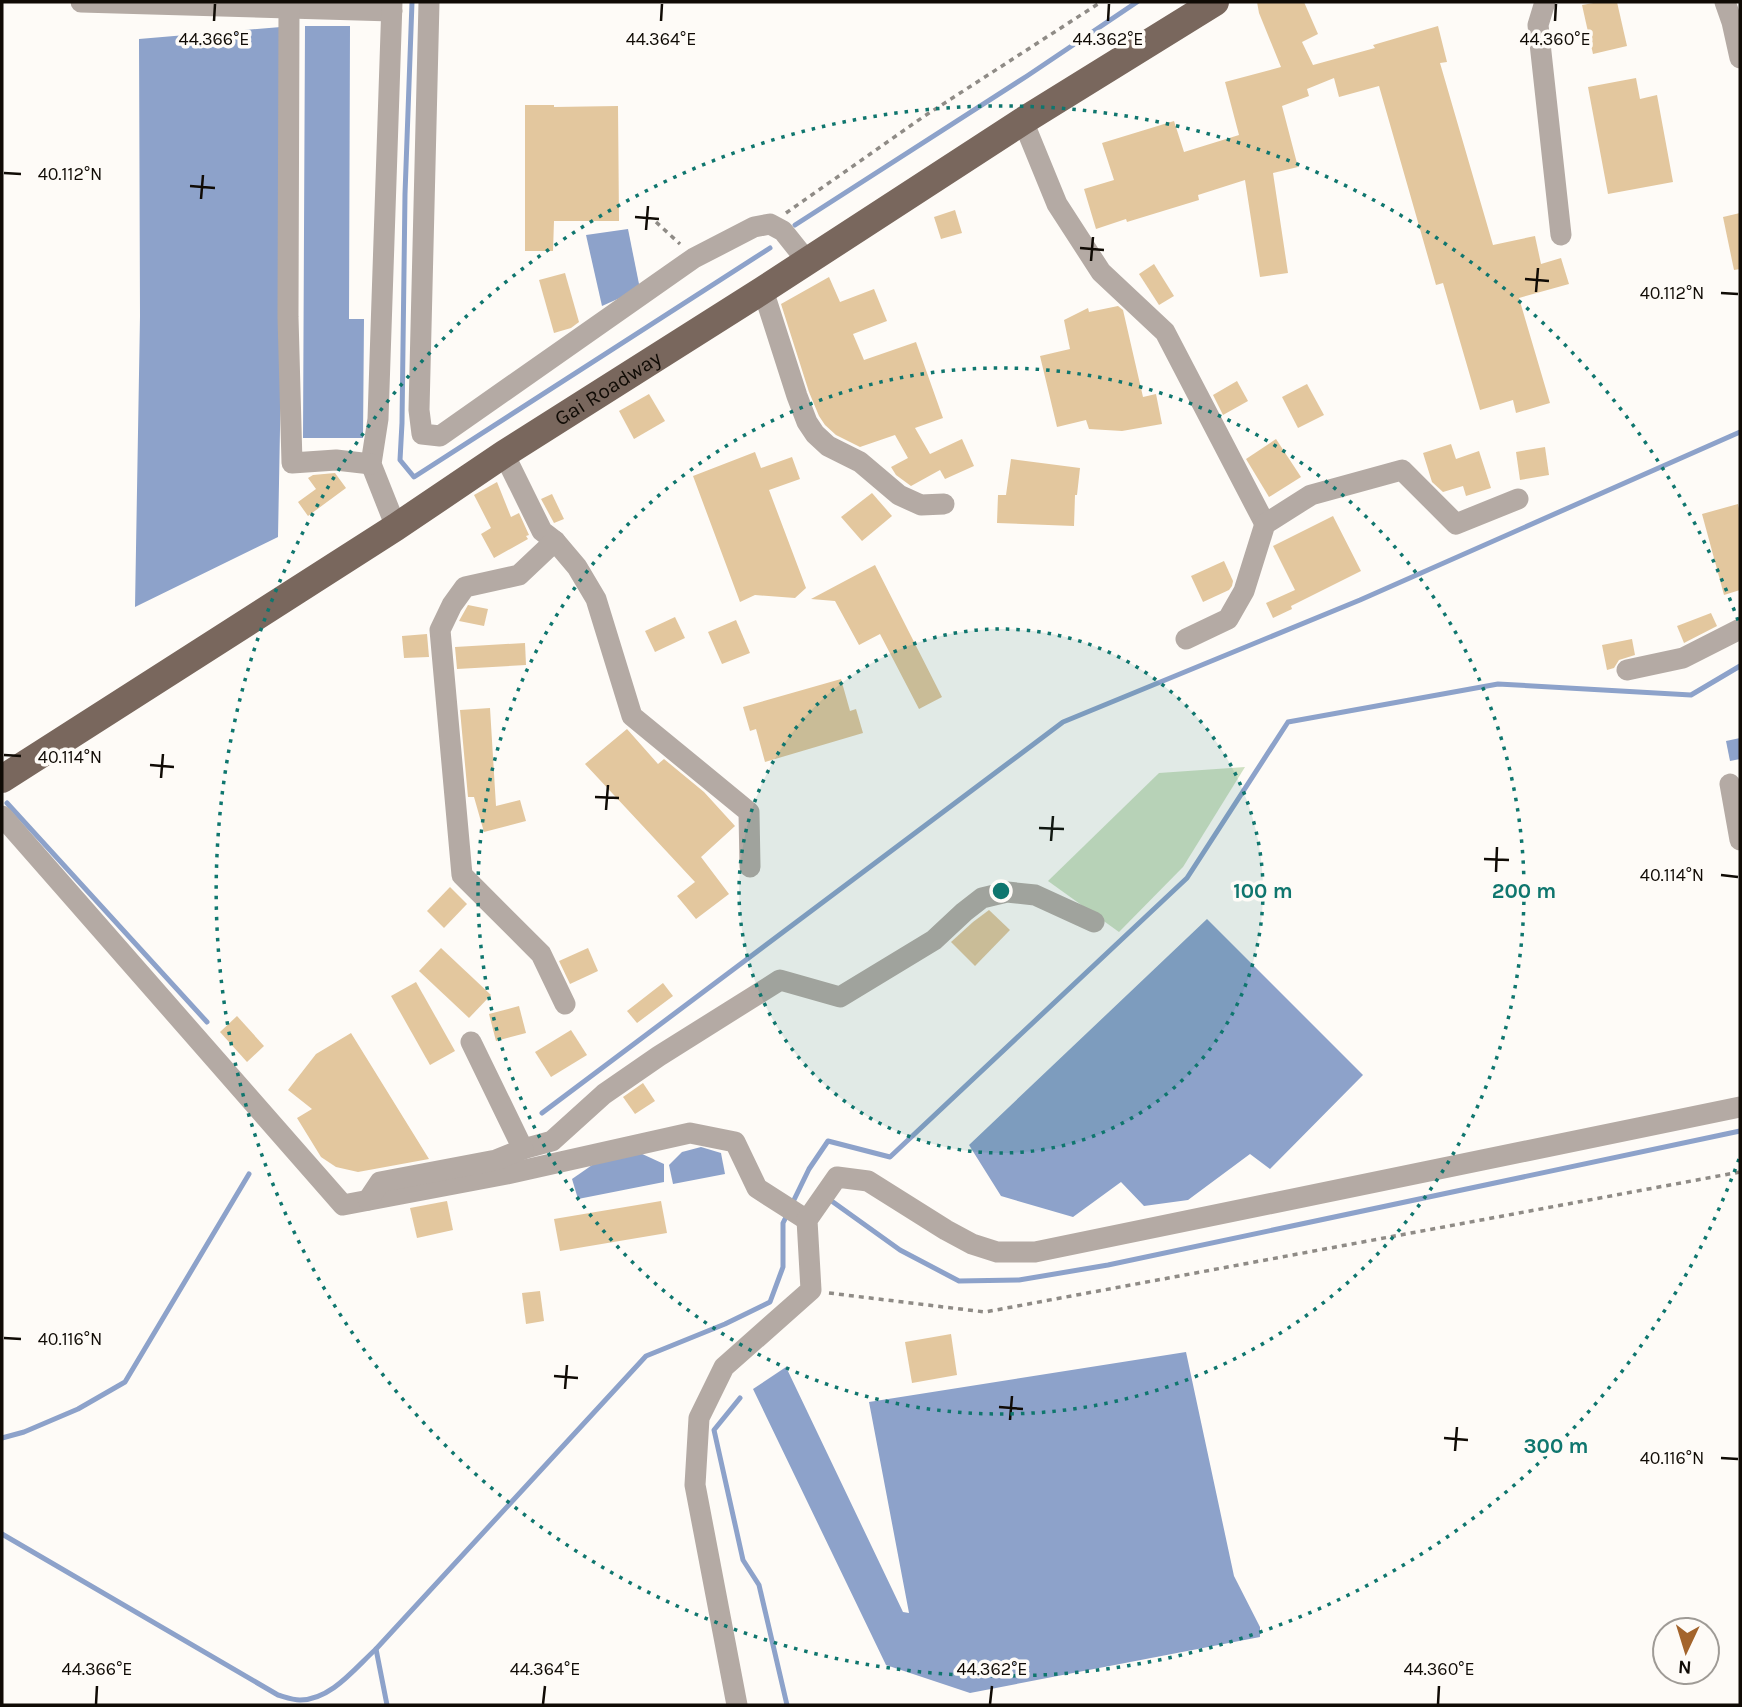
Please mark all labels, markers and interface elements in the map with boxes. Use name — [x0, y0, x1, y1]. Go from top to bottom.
text: 44.366°E — [179, 28, 249, 50]
text: 44.364°E — [626, 28, 696, 50]
text: 44.362°E — [1073, 28, 1143, 50]
text: 44.360°E — [1519, 28, 1591, 50]
text: 40.112°N — [38, 163, 102, 185]
text: 40.112°N — [1640, 282, 1704, 304]
street label: Gai Roadway — [550, 346, 666, 431]
text: 40.114°N — [38, 746, 102, 768]
text: 40.114°N — [1640, 864, 1704, 886]
centre of rings — [989, 879, 1013, 903]
text: 100 m — [1233, 879, 1293, 903]
text: 200 m — [1492, 879, 1556, 903]
text: 40.116°N — [38, 1328, 102, 1350]
text: 300 m — [1524, 1434, 1588, 1458]
text: 40.116°N — [1640, 1447, 1704, 1469]
north arrow — [1651, 1616, 1721, 1686]
text: N — [1677, 1656, 1692, 1678]
text: 44.366°E — [62, 1658, 132, 1680]
text: 44.364°E — [510, 1658, 580, 1680]
text: 44.362°E — [957, 1658, 1027, 1680]
text: 44.360°E — [1403, 1658, 1475, 1680]

